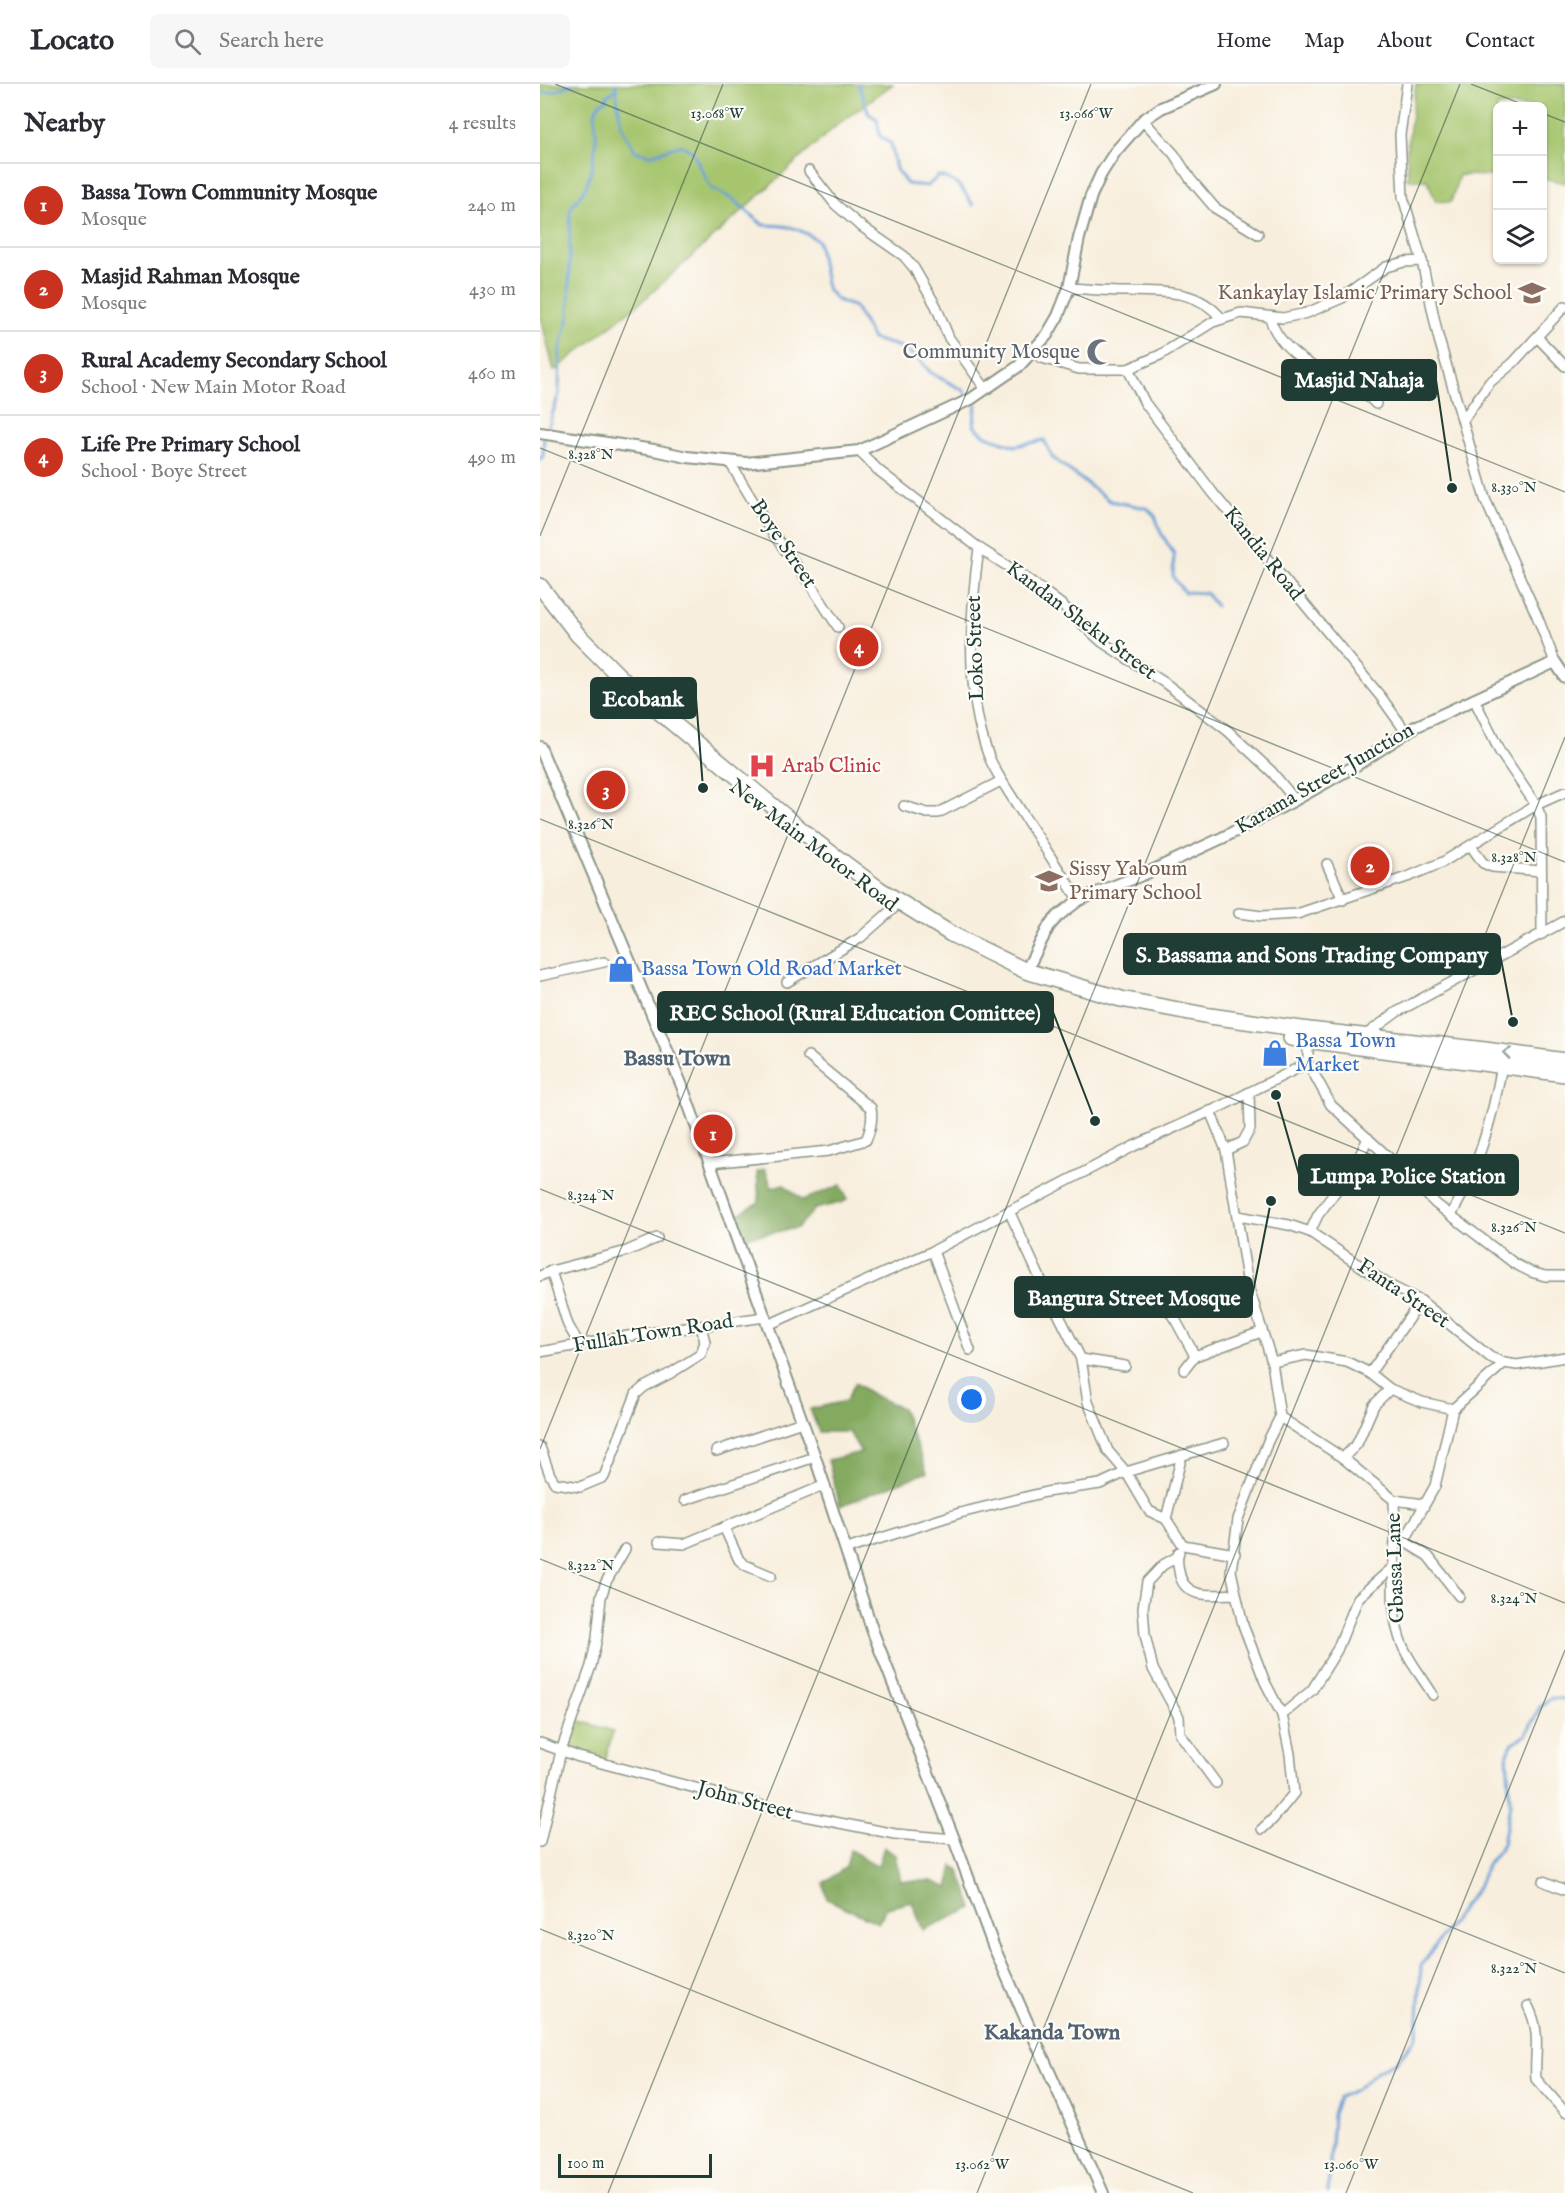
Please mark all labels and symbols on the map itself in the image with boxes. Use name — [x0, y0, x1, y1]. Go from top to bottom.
text: 13.068°W — [690, 104, 744, 123]
text: 13.066°W — [1059, 104, 1113, 123]
school or university icon: Kankaylay Islamic Primary School — [1517, 278, 1547, 308]
place label: Kankaylay Islamic Primary School — [1218, 280, 1512, 307]
mosque icon: Community Mosque — [1085, 337, 1115, 367]
place label: Community Mosque — [902, 339, 1080, 366]
callout: Masjid Nahaja — [1282, 360, 1436, 400]
text: Masjid Nahaja — [1294, 367, 1424, 395]
text: 8.328°N — [568, 445, 614, 464]
text: 8.330°N — [1491, 478, 1537, 497]
street label: Boye Street — [743, 494, 823, 594]
street label: Kandia Road — [1217, 501, 1310, 607]
street label: Kandan Sheku Street — [1000, 555, 1162, 687]
street label: Loko Street — [961, 595, 991, 701]
pin: 4 — [840, 624, 878, 670]
callout: Ecobank — [591, 678, 696, 718]
text: Ecobank — [602, 686, 685, 714]
street label: Karama Street Junction — [1231, 717, 1419, 841]
hospital icon: Arab Clinic — [747, 751, 777, 781]
place label: Arab Clinic — [781, 753, 881, 780]
pin: 3 — [586, 768, 626, 812]
street label: New Main Motor Road — [723, 774, 904, 919]
text: 8.326°N — [568, 815, 614, 834]
pin: 2 — [1350, 844, 1390, 888]
text: 8.328°N — [1491, 848, 1537, 867]
place label: Sissy Yaboum Primary School — [1069, 856, 1202, 907]
school or university icon: Sissy Yaboum Primary School — [1034, 866, 1064, 896]
callout: S. Bassama and Sons Trading Company — [1124, 934, 1500, 974]
text: S. Bassama and Sons Trading Company — [1136, 942, 1489, 970]
shop icon: Bassa Town Old Road Market — [606, 954, 636, 984]
place label: Bassa Town Old Road Market — [641, 956, 902, 983]
callout: REC School (Rural Education Comittee) — [658, 992, 1053, 1032]
text: REC School (Rural Education Comittee) — [669, 1000, 1041, 1028]
place label: Bassa Town Market — [1295, 1028, 1396, 1079]
shop icon: Bassa Town Market — [1260, 1038, 1290, 1068]
district label: Bassu Town — [623, 1045, 731, 1073]
one-way arrow — [1502, 1047, 1512, 1060]
pin: 1 — [694, 1112, 732, 1156]
callout: Lumpa Police Station — [1299, 1155, 1518, 1195]
text: Lumpa Police Station — [1310, 1163, 1506, 1191]
text: 8.324°N — [568, 1186, 614, 1205]
text: 8.326°N — [1491, 1218, 1537, 1237]
street label: Fanta Street — [1351, 1253, 1455, 1335]
callout: Bangura Street Mosque — [1015, 1277, 1252, 1317]
text: Bangura Street Mosque — [1027, 1285, 1241, 1313]
street label: Fullah Town Road — [571, 1308, 736, 1360]
your location — [957, 1385, 986, 1414]
street label: Gbassa Lane — [1381, 1512, 1411, 1624]
text: 8.322°N — [568, 1556, 614, 1575]
text: 8.324°N — [1491, 1589, 1537, 1608]
street label: John Street — [692, 1775, 796, 1827]
text: 8.320°N — [568, 1926, 614, 1945]
text: 8.322°N — [1491, 1959, 1537, 1978]
district label: Kakanda Town — [984, 2019, 1120, 2047]
scale bar — [558, 2151, 712, 2178]
text: 13.062°W — [955, 2155, 1010, 2174]
text: 13.060°W — [1324, 2155, 1379, 2174]

